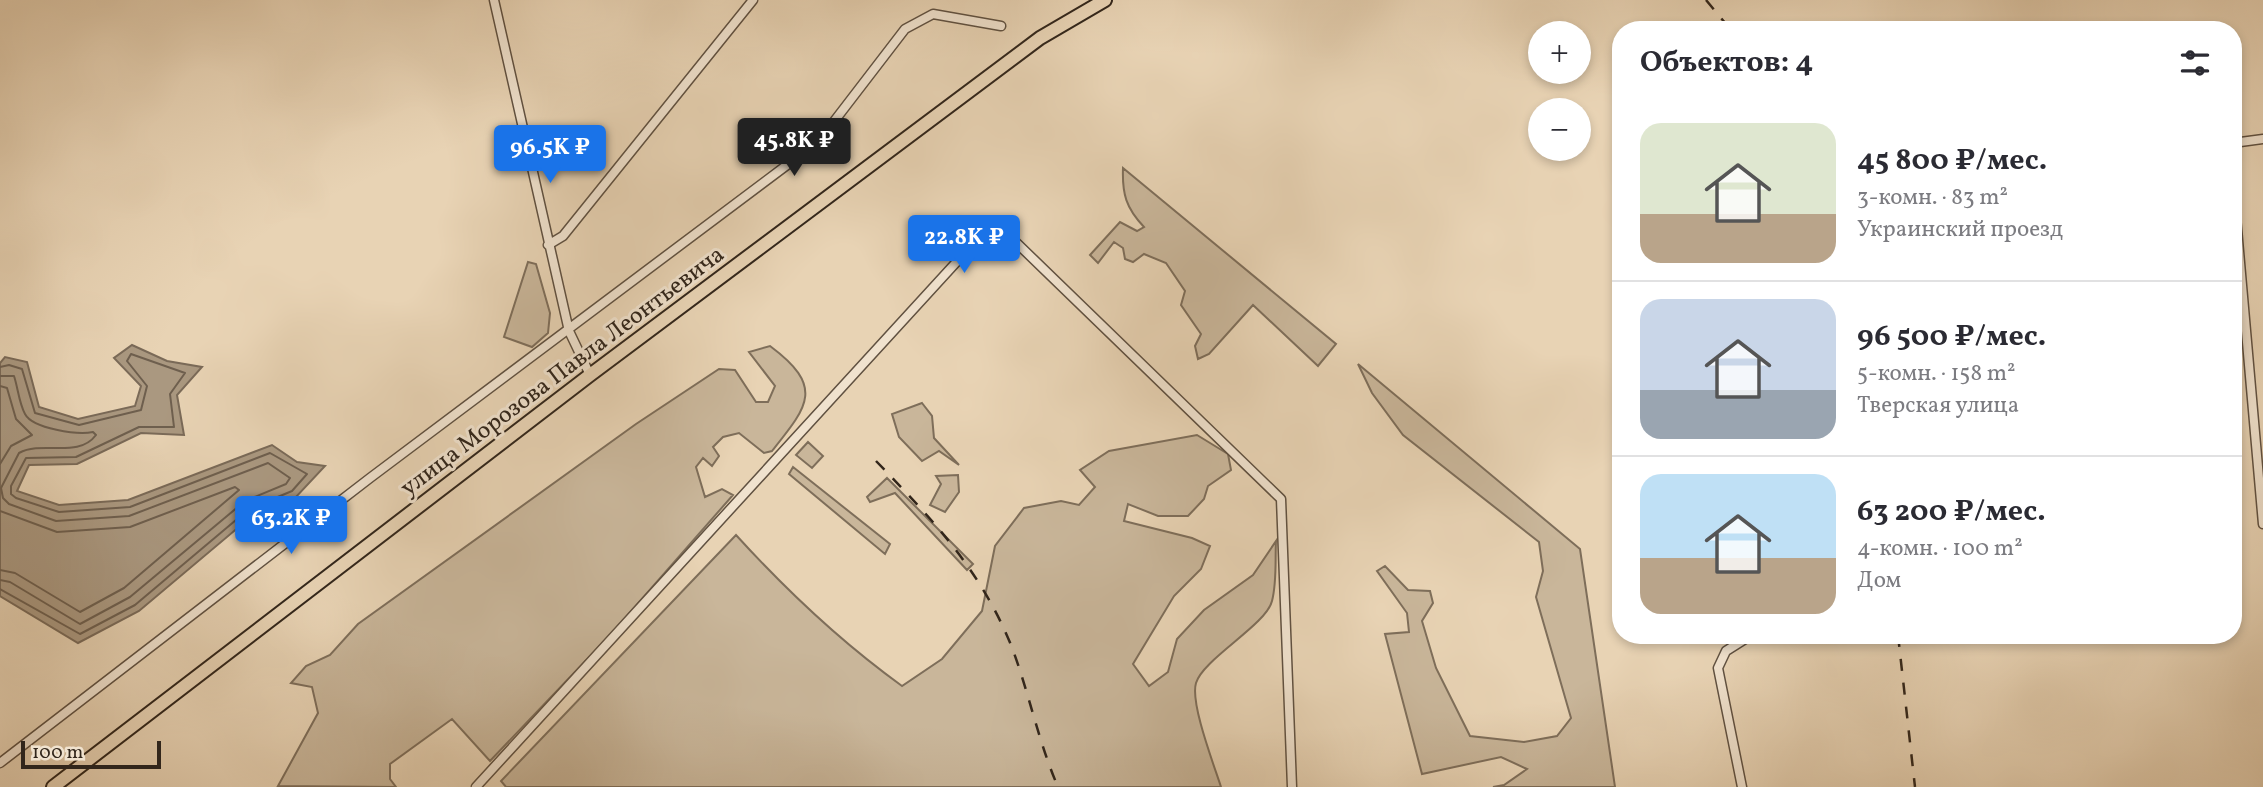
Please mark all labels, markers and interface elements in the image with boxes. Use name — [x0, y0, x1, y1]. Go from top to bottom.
map controls — [1528, 21, 1591, 161]
button: + — [1528, 21, 1591, 84]
text: Объектов: 4 — [1640, 42, 1813, 84]
icon: filters — [2176, 44, 2214, 82]
button: − — [1528, 98, 1591, 161]
pin: 45.8K ₽ — [729, 118, 859, 178]
pin: 96.5K ₽ — [485, 125, 615, 185]
text: 45.8K ₽ — [754, 125, 834, 157]
text: 96.5K ₽ — [510, 132, 590, 164]
text: 45 800 ₽/мес. — [1857, 140, 2047, 182]
icon: home — [1696, 151, 1780, 235]
text: 3-комн. · 83 m² — [1857, 182, 2008, 214]
text: Украинский проезд — [1857, 214, 2063, 246]
pin: 22.8K ₽ — [899, 216, 1029, 275]
text: 22.8K ₽ — [924, 222, 1004, 254]
street label: улица Морозова Павла Леонтьевича — [394, 239, 732, 505]
text: 96 500 ₽/мес. — [1857, 316, 2046, 358]
icon: home — [1696, 327, 1780, 411]
text: 5-комн. · 158 m² — [1857, 358, 2016, 390]
text: Тверская улица — [1857, 390, 2019, 422]
text: 63 200 ₽/мес. — [1857, 491, 2046, 533]
pin: 63.2K ₽ — [226, 496, 356, 556]
icon: home — [1696, 502, 1780, 586]
text: 63.2K ₽ — [251, 503, 331, 535]
text: 4-комн. · 100 m² — [1857, 533, 2023, 565]
text: Дом — [1857, 565, 1901, 597]
scale bar — [21, 738, 161, 770]
text: 100 m — [32, 740, 83, 766]

